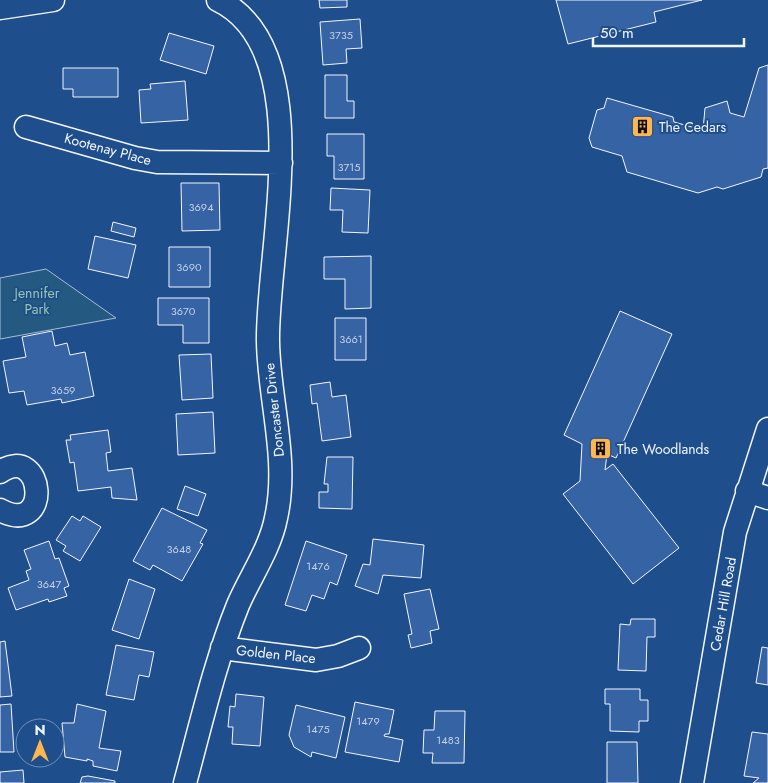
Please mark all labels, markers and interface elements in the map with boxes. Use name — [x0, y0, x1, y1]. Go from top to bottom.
scale bar — [593, 15, 744, 47]
text: 50 m — [600, 22, 634, 44]
house number: 3735 — [329, 27, 353, 43]
building icon: The Cedars — [631, 115, 655, 139]
place label: The Cedars — [659, 117, 727, 137]
street label: Kootenay Place — [62, 128, 154, 170]
house number: 3715 — [338, 159, 360, 175]
house number: 3694 — [188, 199, 214, 215]
house number: 3690 — [176, 259, 202, 275]
park label: Jennifer Park — [13, 283, 60, 319]
house number: 3670 — [171, 303, 196, 319]
house number: 3661 — [339, 331, 363, 347]
street label: Doncaster Drive — [259, 362, 289, 458]
house number: 3659 — [51, 382, 75, 398]
building icon: The Woodlands — [589, 437, 613, 461]
place label: The Woodlands — [617, 439, 710, 459]
house number: 3648 — [167, 541, 191, 557]
street label: Cedar Hill Road — [705, 555, 741, 653]
house number: 1476 — [306, 558, 330, 574]
house number: 3647 — [37, 576, 61, 592]
street label: Golden Place — [235, 640, 317, 668]
house number: 1479 — [356, 713, 380, 729]
north arrow — [15, 718, 65, 768]
text: N — [34, 720, 46, 740]
house number: 1475 — [306, 721, 330, 737]
house number: 1483 — [436, 732, 460, 748]

